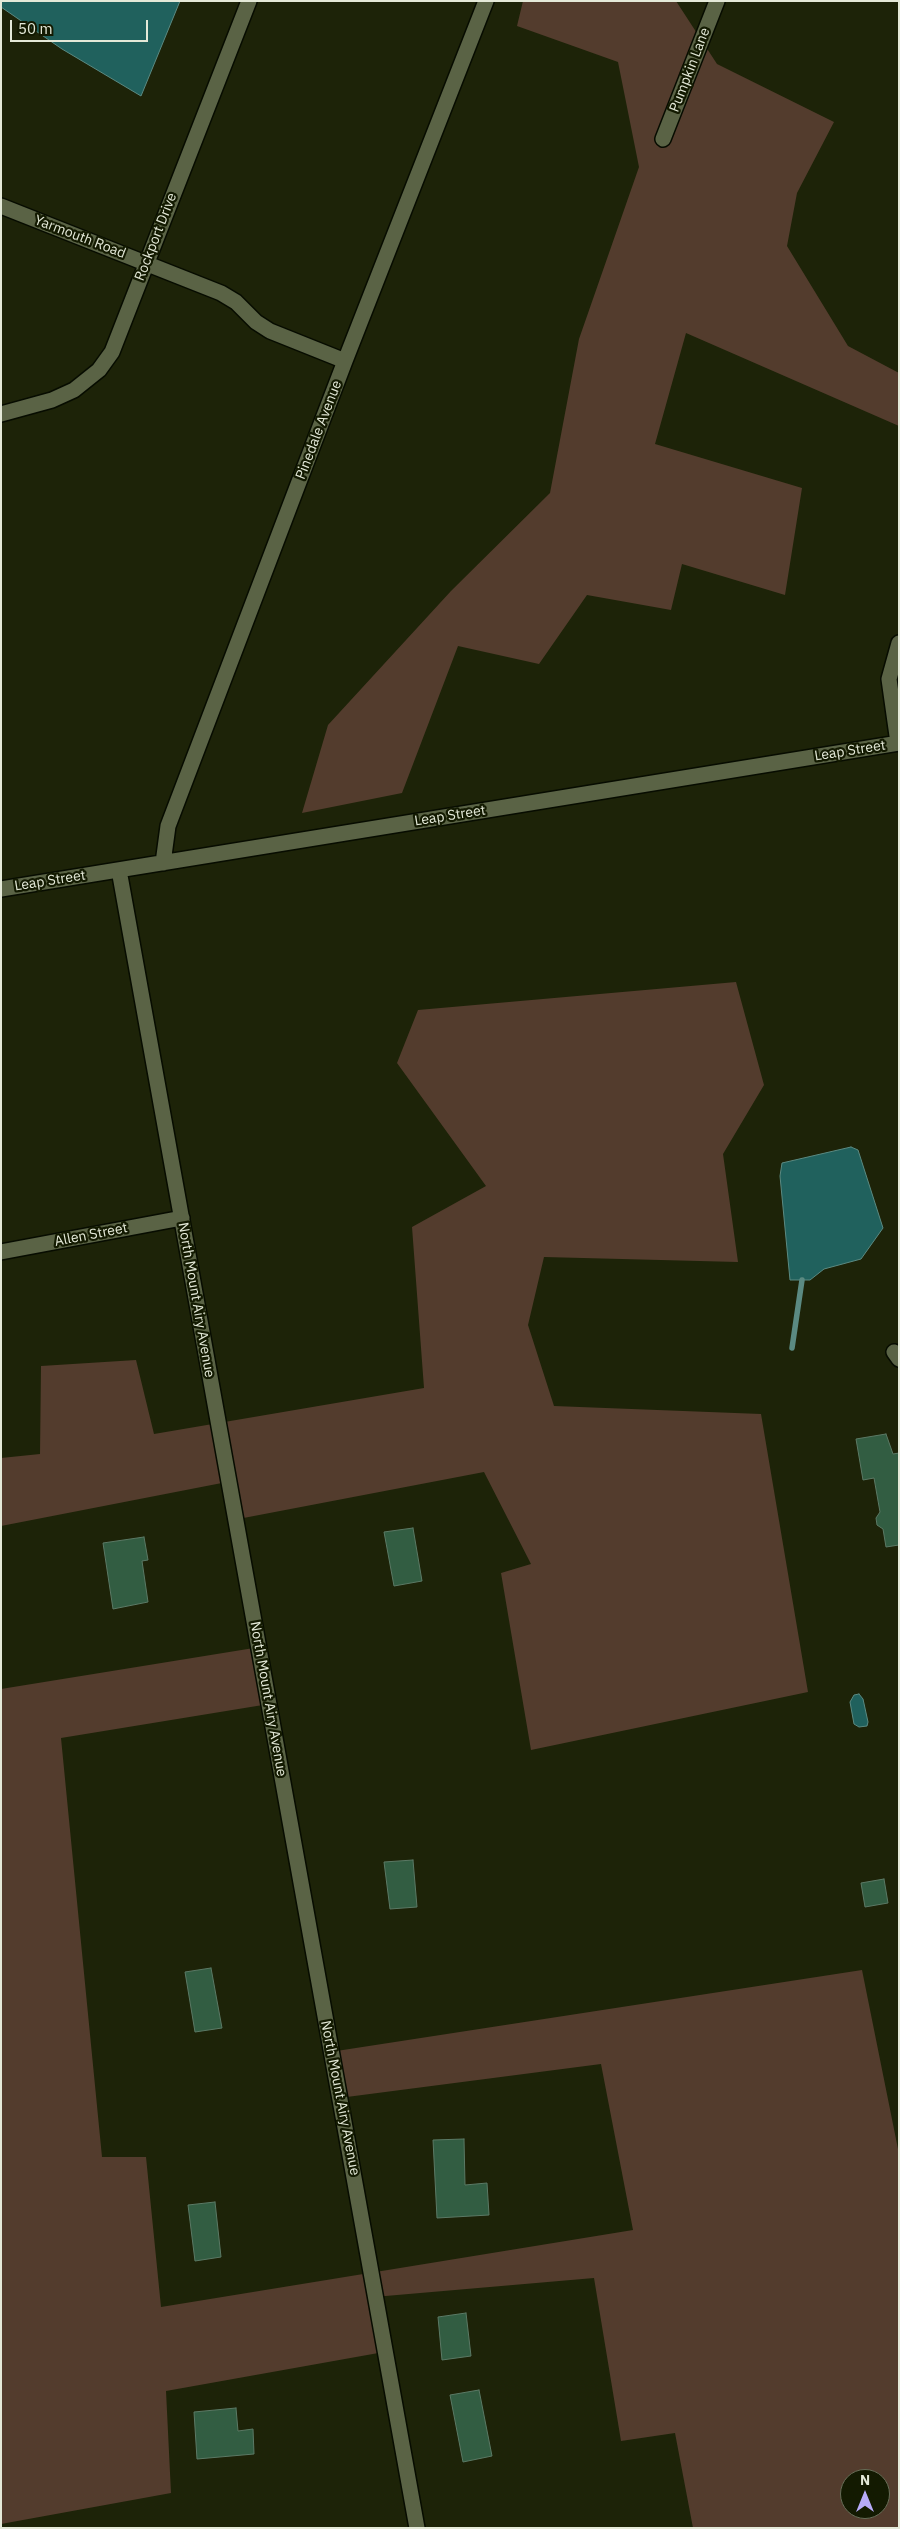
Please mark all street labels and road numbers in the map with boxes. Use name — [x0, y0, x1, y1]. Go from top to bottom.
street label: Pumpkin Lane — [666, 25, 714, 115]
street label: Rockport Drive — [132, 191, 180, 283]
street label: Yarmouth Road — [32, 212, 128, 262]
street label: Pinedale Avenue — [292, 378, 346, 482]
street label: Leap Street — [813, 737, 887, 765]
street label: Leap Street — [413, 802, 487, 830]
street label: Leap Street — [13, 867, 87, 895]
street label: Allen Street — [53, 1220, 129, 1250]
street label: North Mount Airy Avenue — [174, 1221, 218, 1379]
street label: North Mount Airy Avenue — [246, 1620, 290, 1778]
street label: North Mount Airy Avenue — [317, 2019, 363, 2177]

